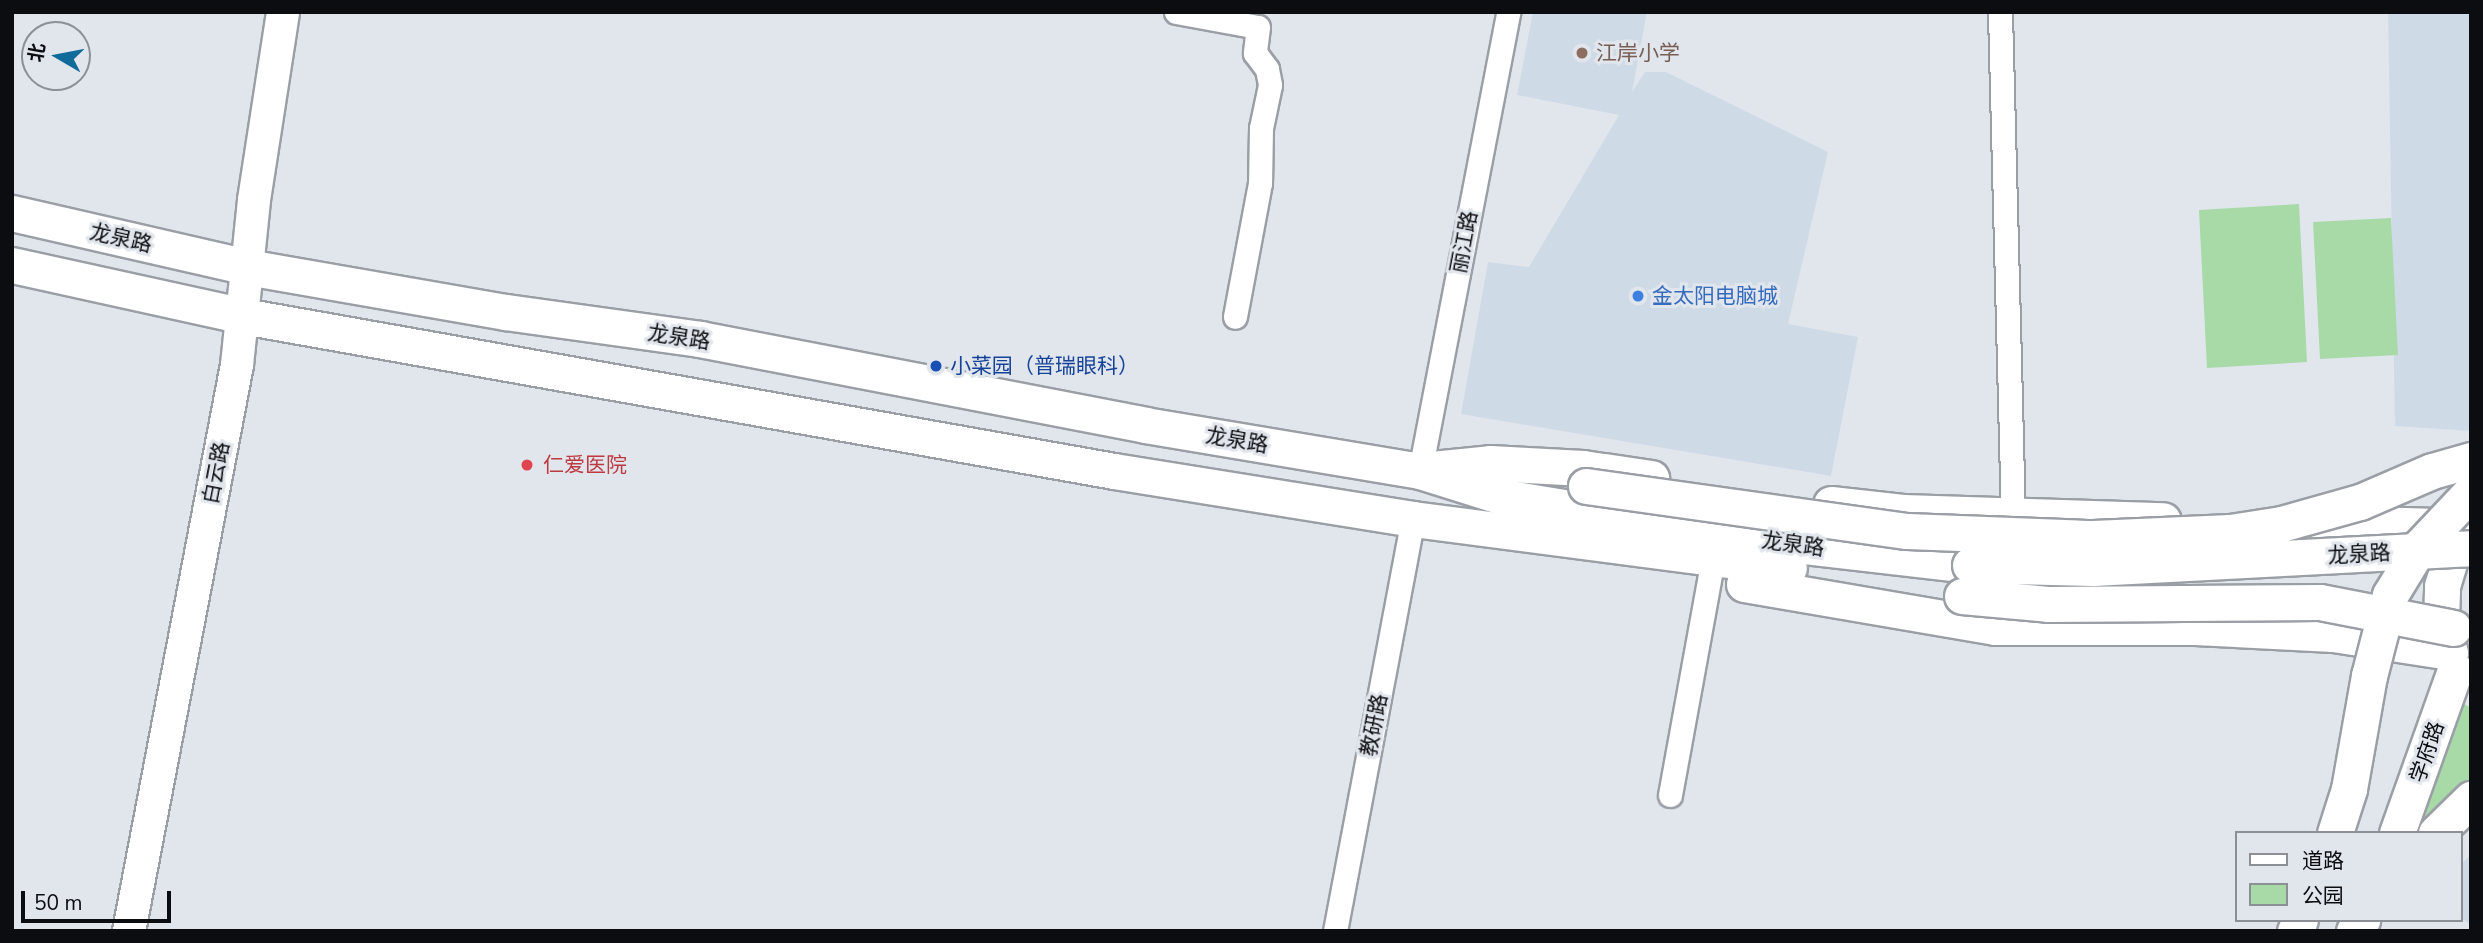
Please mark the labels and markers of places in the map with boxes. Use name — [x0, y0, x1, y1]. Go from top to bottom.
place label: 江岸小学 — [1596, 40, 1680, 66]
marker: 江岸小学 — [1574, 45, 1590, 61]
place label: 金太阳电脑城 — [1652, 283, 1778, 309]
marker: 金太阳电脑城 — [1630, 288, 1646, 304]
place label: 小菜园（普瑞眼科） — [950, 353, 1139, 379]
marker: 小菜园（普瑞眼科） — [928, 358, 944, 374]
place label: 仁爱医院 — [543, 452, 627, 478]
marker: 仁爱医院 — [517, 455, 537, 475]

